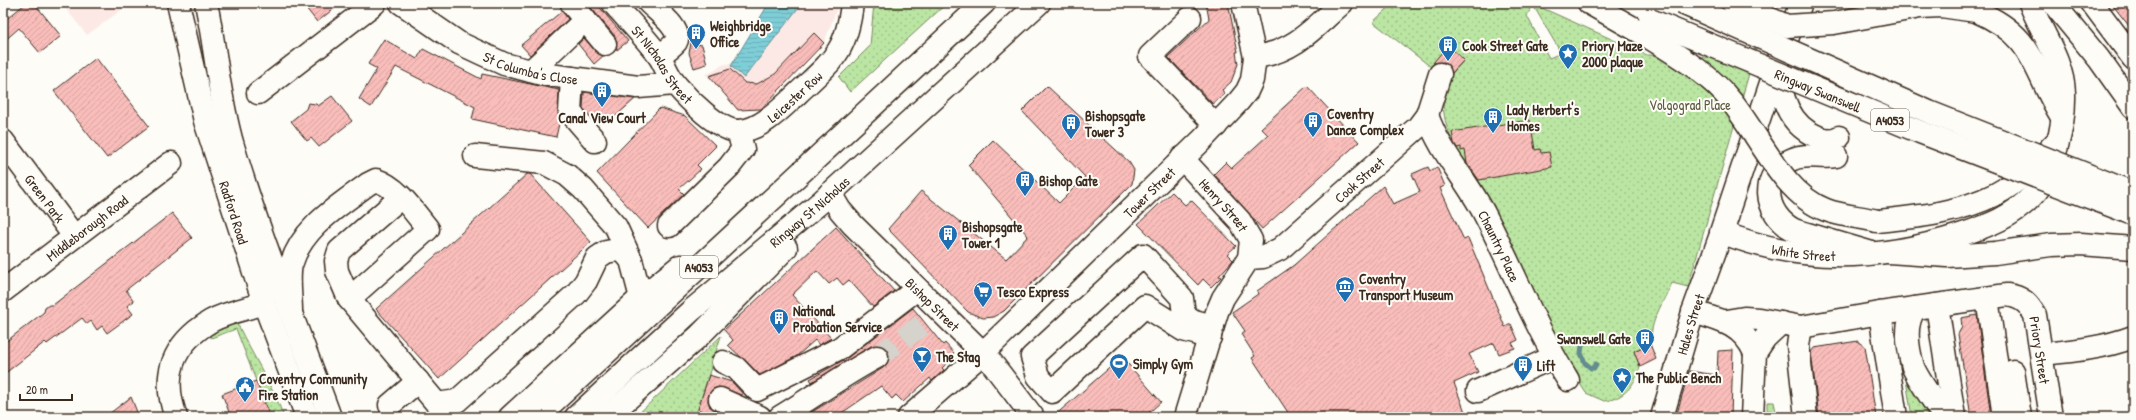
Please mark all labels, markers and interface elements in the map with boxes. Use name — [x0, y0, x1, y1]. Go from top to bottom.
place label: Weighbridge Office — [710, 16, 771, 51]
street label: St Nicholas Street — [628, 21, 697, 107]
building icon: Weighbridge Office — [685, 22, 707, 50]
building icon: Cook Street Gate — [1437, 34, 1459, 62]
place label: Cook Street Gate — [1462, 36, 1549, 55]
place label: Priory Maze 2000 plaque — [1582, 36, 1644, 73]
place icon: Priory Maze 2000 plaque — [1557, 42, 1579, 70]
street label: St Columba's Close — [480, 46, 579, 88]
street label: Ringway Swanswell — [1772, 63, 1865, 116]
street label: Leicester Row — [763, 66, 826, 126]
building icon: Canal View Court — [591, 80, 613, 108]
park label: Volgograd Place — [1649, 95, 1731, 115]
place label: Lady Herbert's Homes — [1507, 100, 1580, 135]
place label: Coventry Dance Complex — [1327, 104, 1404, 141]
place label: Bishopsgate Tower 3 — [1084, 106, 1146, 141]
building icon: Lady Herbert's Homes — [1482, 106, 1504, 134]
place label: Canal View Court — [558, 108, 647, 127]
road number: A4053 — [1871, 109, 1909, 131]
building icon: Coventry Dance Complex — [1302, 110, 1324, 138]
building icon: Bishopsgate Tower 3 — [1060, 112, 1082, 140]
street label: Cook Street — [1330, 152, 1388, 207]
street label: Tower Street — [1119, 162, 1179, 221]
building icon: Bishop Gate — [1014, 169, 1036, 197]
street label: Green Park — [21, 170, 70, 226]
street label: Ringway St Nicholas — [765, 171, 853, 251]
place label: Bishop Gate — [1039, 171, 1098, 192]
street label: Henry Street — [1195, 174, 1253, 235]
street label: Radford Road — [216, 178, 254, 247]
street label: Middleborough Road — [42, 190, 132, 265]
street label: Chauntry Place — [1474, 207, 1525, 285]
place label: Bishopsgate Tower 1 — [961, 217, 1023, 252]
building icon: Bishopsgate Tower 1 — [937, 223, 959, 251]
street label: White Street — [1770, 239, 1836, 265]
road number: A4053 — [680, 256, 718, 278]
place label: Coventry Transport Museum — [1358, 269, 1454, 306]
street label: Bishop Street — [902, 273, 964, 335]
museum icon: Coventry Transport Museum — [1334, 275, 1356, 303]
supermarket icon: Tesco Express — [972, 280, 994, 308]
place label: Tesco Express — [996, 282, 1070, 303]
street label: Hales Street — [1671, 291, 1708, 357]
place label: National Probation Service — [793, 301, 883, 336]
building icon: National Probation Service — [768, 307, 790, 335]
street label: Priory Street — [2026, 315, 2055, 385]
building icon: Swanswell Gate — [1634, 327, 1656, 355]
place label: Swanswell Gate — [1557, 329, 1631, 348]
bar icon: The Stag — [911, 345, 933, 373]
place label: The Stag — [935, 347, 980, 368]
sports icon: Simply Gym — [1108, 352, 1130, 380]
place label: Simply Gym — [1133, 354, 1194, 375]
building icon: Lift — [1512, 354, 1534, 382]
place label: Lift — [1537, 356, 1556, 375]
place icon: The Public Bench — [1611, 366, 1633, 394]
place label: The Public Bench — [1635, 368, 1721, 387]
place label: Coventry Community Fire Station — [258, 369, 367, 404]
public building icon: Coventry Community Fire Station — [234, 375, 256, 403]
scale bar — [20, 376, 72, 402]
text: 20 m — [26, 381, 48, 398]

